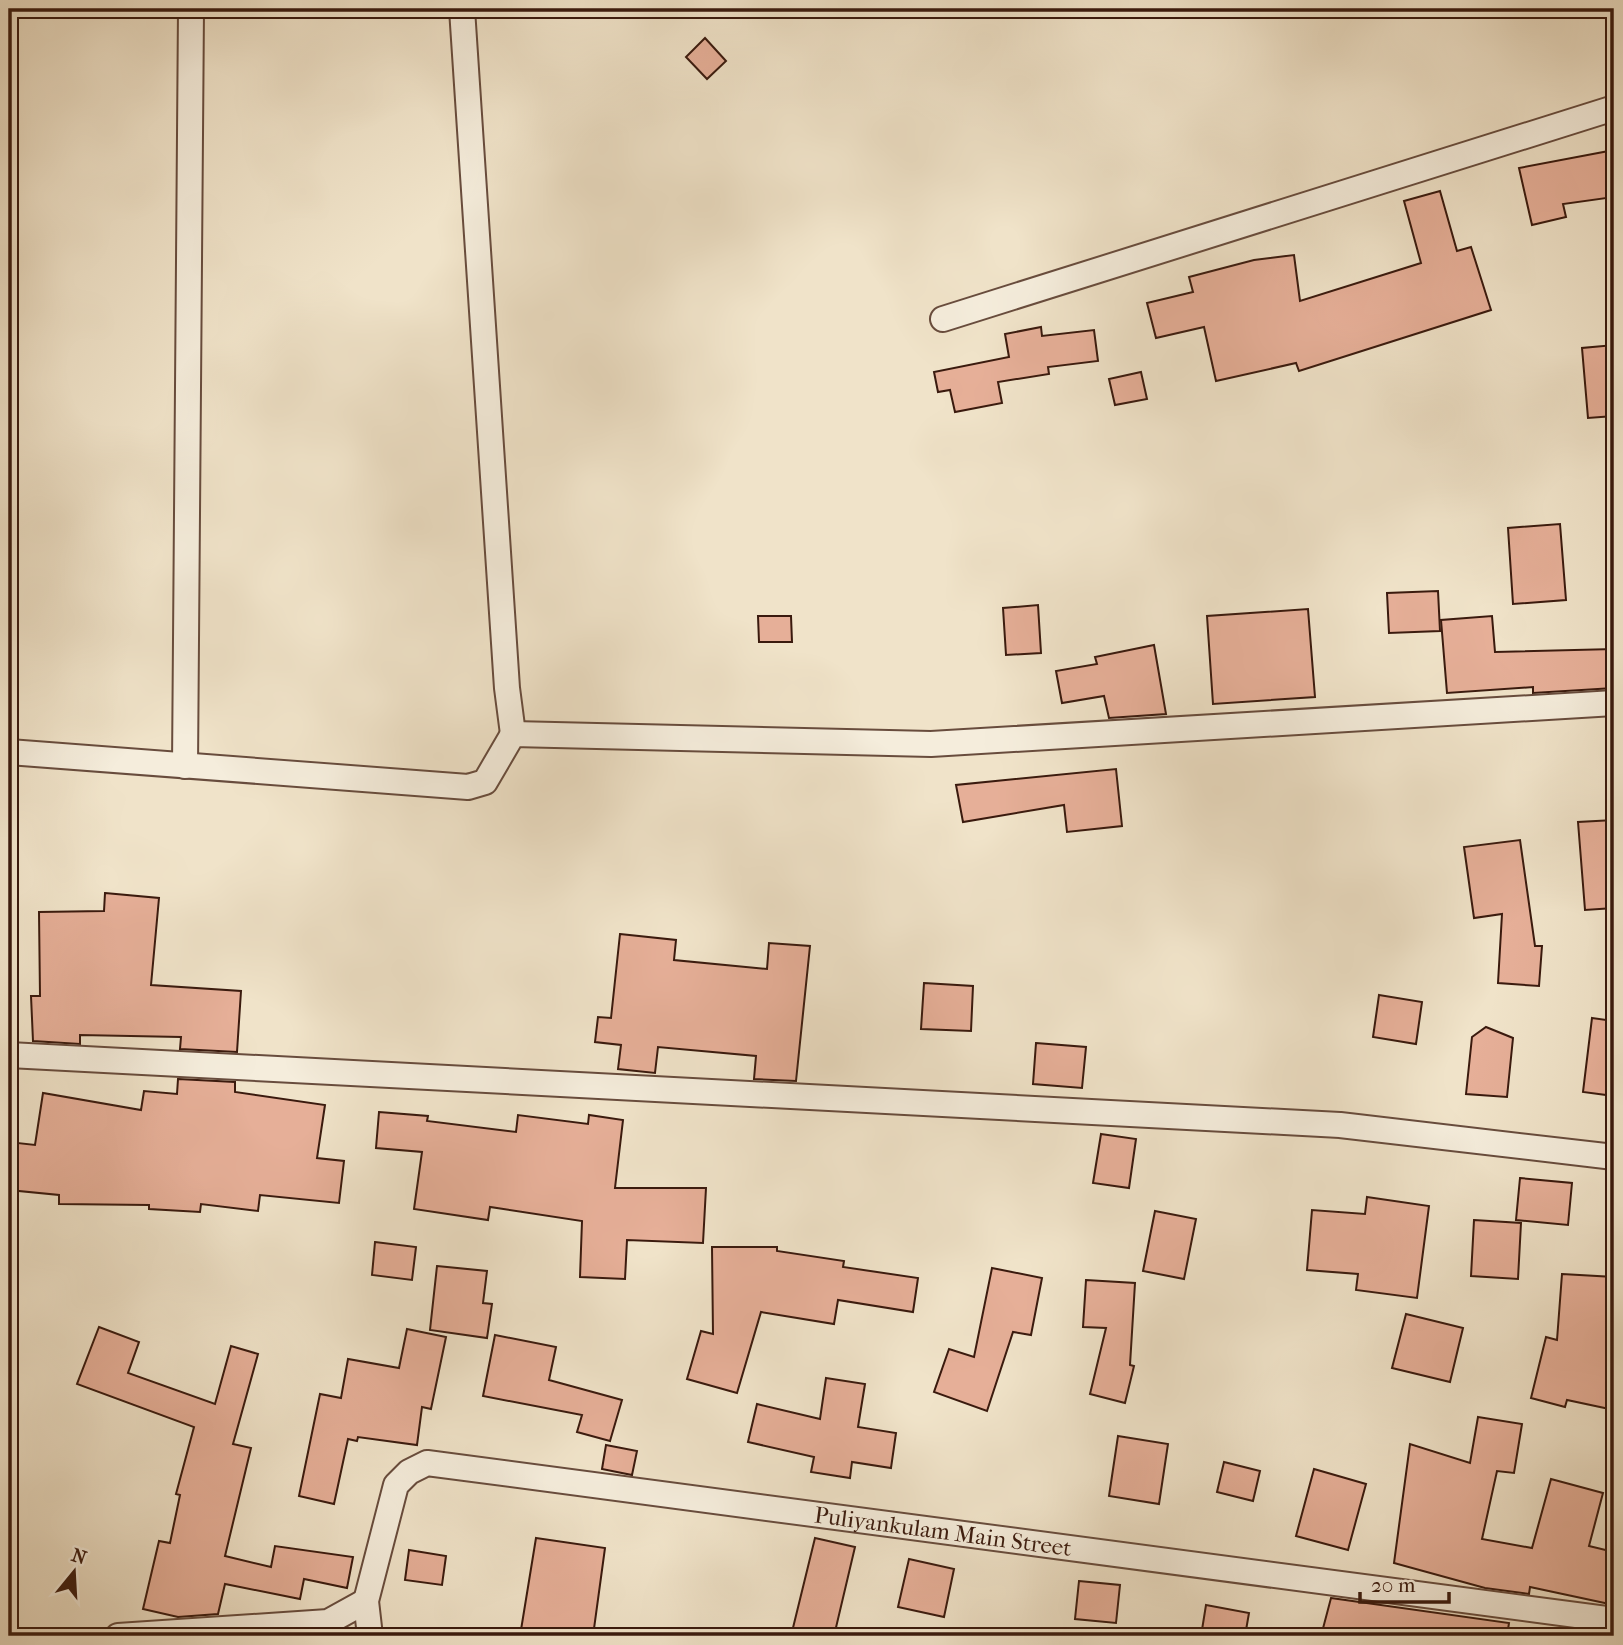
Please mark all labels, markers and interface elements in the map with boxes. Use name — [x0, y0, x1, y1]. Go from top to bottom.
street label: Puliyankulam Main Street — [813, 1501, 1073, 1562]
north arrow — [38, 1536, 108, 1606]
text: N — [69, 1544, 90, 1570]
scale bar — [1360, 1561, 1450, 1605]
text: 20 m — [1371, 1573, 1416, 1597]

